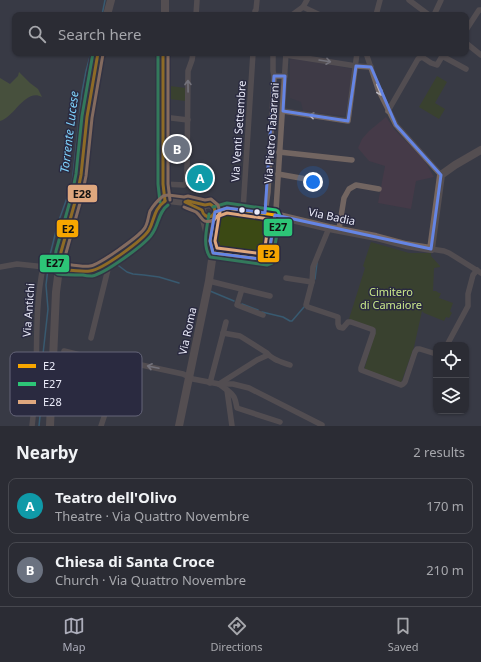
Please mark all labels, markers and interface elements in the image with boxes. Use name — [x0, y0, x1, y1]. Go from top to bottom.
search box — [12, 12, 469, 56]
icon: search — [26, 23, 48, 45]
text: Search here — [58, 24, 141, 44]
one-way arrow — [318, 57, 331, 65]
one-way arrow — [184, 80, 192, 93]
street label: Via Venti Settembre — [227, 80, 249, 182]
street label: Via Pietro Tabarrani — [260, 82, 282, 184]
one-way arrow — [376, 83, 383, 95]
water label: Torrente Lucese — [56, 90, 82, 174]
one-way arrow — [309, 112, 322, 120]
pin: B — [164, 134, 190, 164]
pin: A — [187, 163, 213, 193]
your location — [303, 172, 323, 192]
line badge: E28 — [67, 184, 98, 203]
text: E28 — [73, 186, 91, 201]
street label: Via Badia — [307, 204, 357, 228]
unlabelled marker — [237, 205, 247, 215]
unlabelled marker — [252, 207, 262, 217]
line badge: E27 — [263, 218, 293, 237]
line badge: E2 — [56, 219, 79, 238]
text: E27 — [269, 219, 287, 234]
text: E2 — [62, 221, 74, 236]
line badge: E2 — [257, 244, 280, 263]
text: E2 — [263, 246, 275, 261]
line badge: E27 — [39, 254, 70, 273]
text: E27 — [46, 255, 64, 270]
street label: Via Antichi — [19, 283, 37, 337]
park label: Cimitero di Camaiore — [360, 284, 422, 312]
street label: Via Roma — [175, 306, 199, 356]
map controls — [433, 342, 469, 414]
button: locate — [433, 342, 469, 378]
legend — [10, 352, 142, 416]
text: E2 — [43, 358, 55, 373]
one-way arrow — [147, 363, 160, 371]
text: E27 — [43, 376, 62, 391]
button: layers — [433, 378, 469, 414]
text: E28 — [43, 394, 62, 409]
text: Nearby — [16, 441, 78, 464]
text: 2 results — [413, 443, 465, 461]
text: Teatro dell'Olivo — [55, 487, 177, 507]
text: A — [26, 497, 35, 515]
text: 170 m — [426, 497, 464, 515]
text: Theatre · Via Quattro Novembre — [55, 507, 249, 525]
text: Chiesa di Santa Croce — [55, 551, 215, 571]
text: B — [26, 561, 34, 579]
text: 210 m — [426, 561, 464, 579]
text: Church · Via Quattro Novembre — [55, 571, 246, 589]
tab: Map — [63, 615, 85, 654]
tab: Directions — [210, 615, 263, 654]
tab: Saved — [388, 615, 418, 654]

